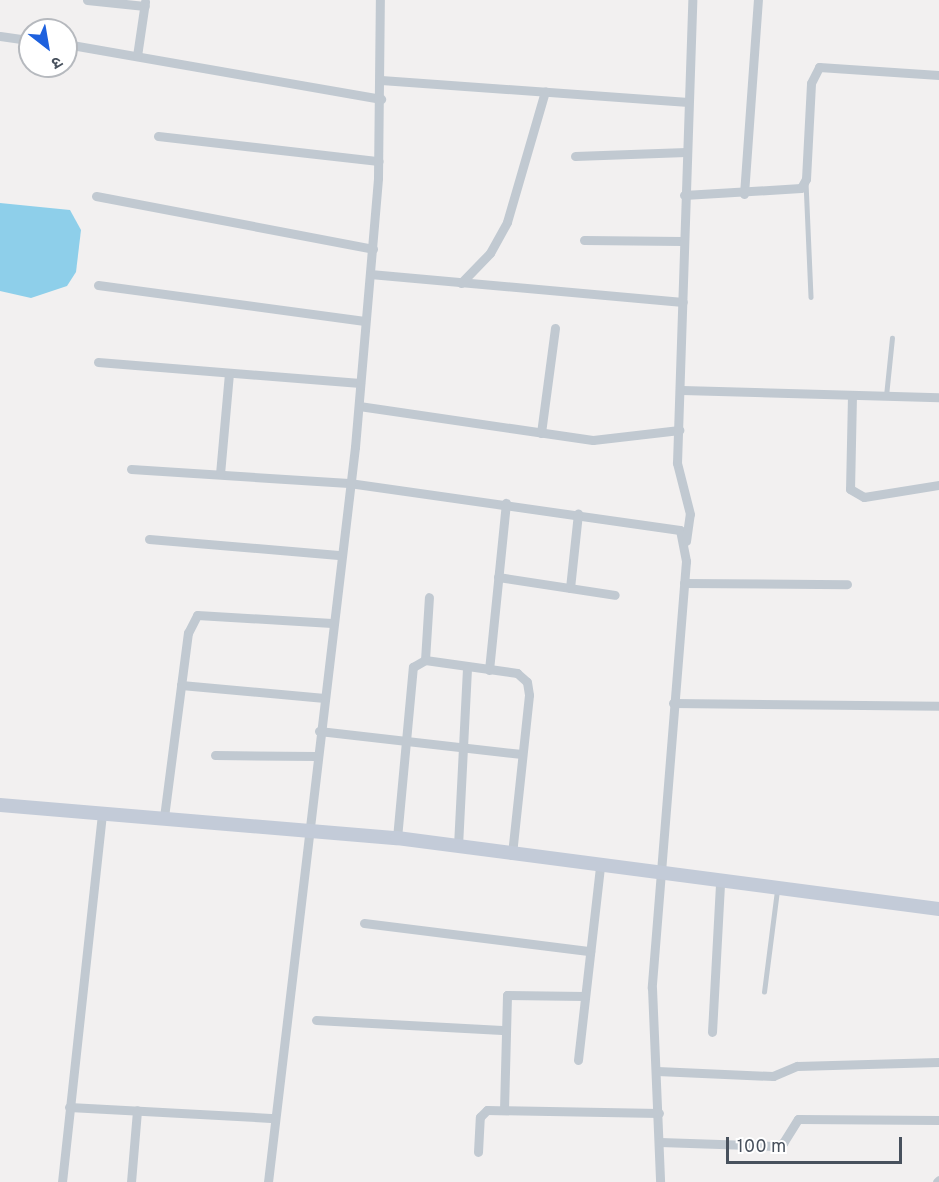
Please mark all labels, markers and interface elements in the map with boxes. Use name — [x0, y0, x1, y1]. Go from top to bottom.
north arrow — [18, 18, 78, 78]
text: उ — [47, 51, 65, 73]
scale bar — [729, 1125, 904, 1163]
text: 100 m — [737, 1136, 786, 1159]

